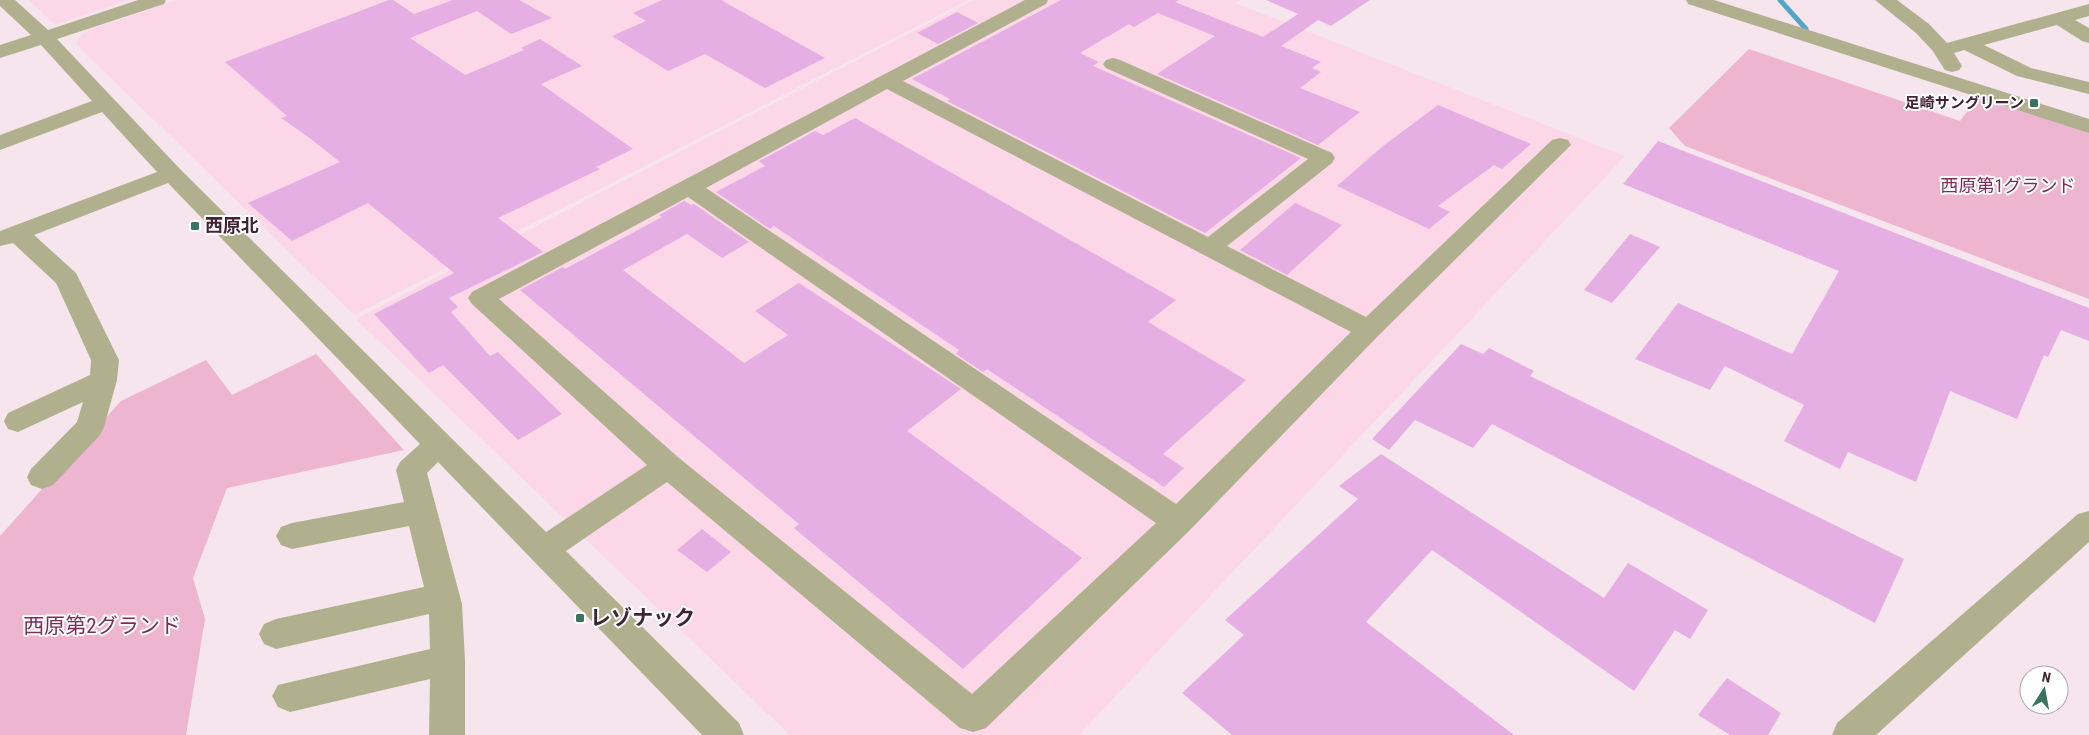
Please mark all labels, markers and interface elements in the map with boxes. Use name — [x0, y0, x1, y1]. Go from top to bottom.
place label: 足崎サングリーン — [1905, 94, 2024, 112]
marker: 足崎サングリーン — [2028, 97, 2040, 109]
park label: 西原第1グランド — [1941, 175, 2075, 196]
place label: 西原北 — [205, 215, 259, 236]
marker: 西原北 — [189, 220, 201, 232]
place label: レゾナック — [590, 606, 695, 630]
marker: レゾナック — [574, 612, 586, 624]
park label: 西原第2グランド — [23, 614, 181, 638]
north arrow — [2019, 665, 2069, 715]
text: N — [2041, 669, 2052, 686]

